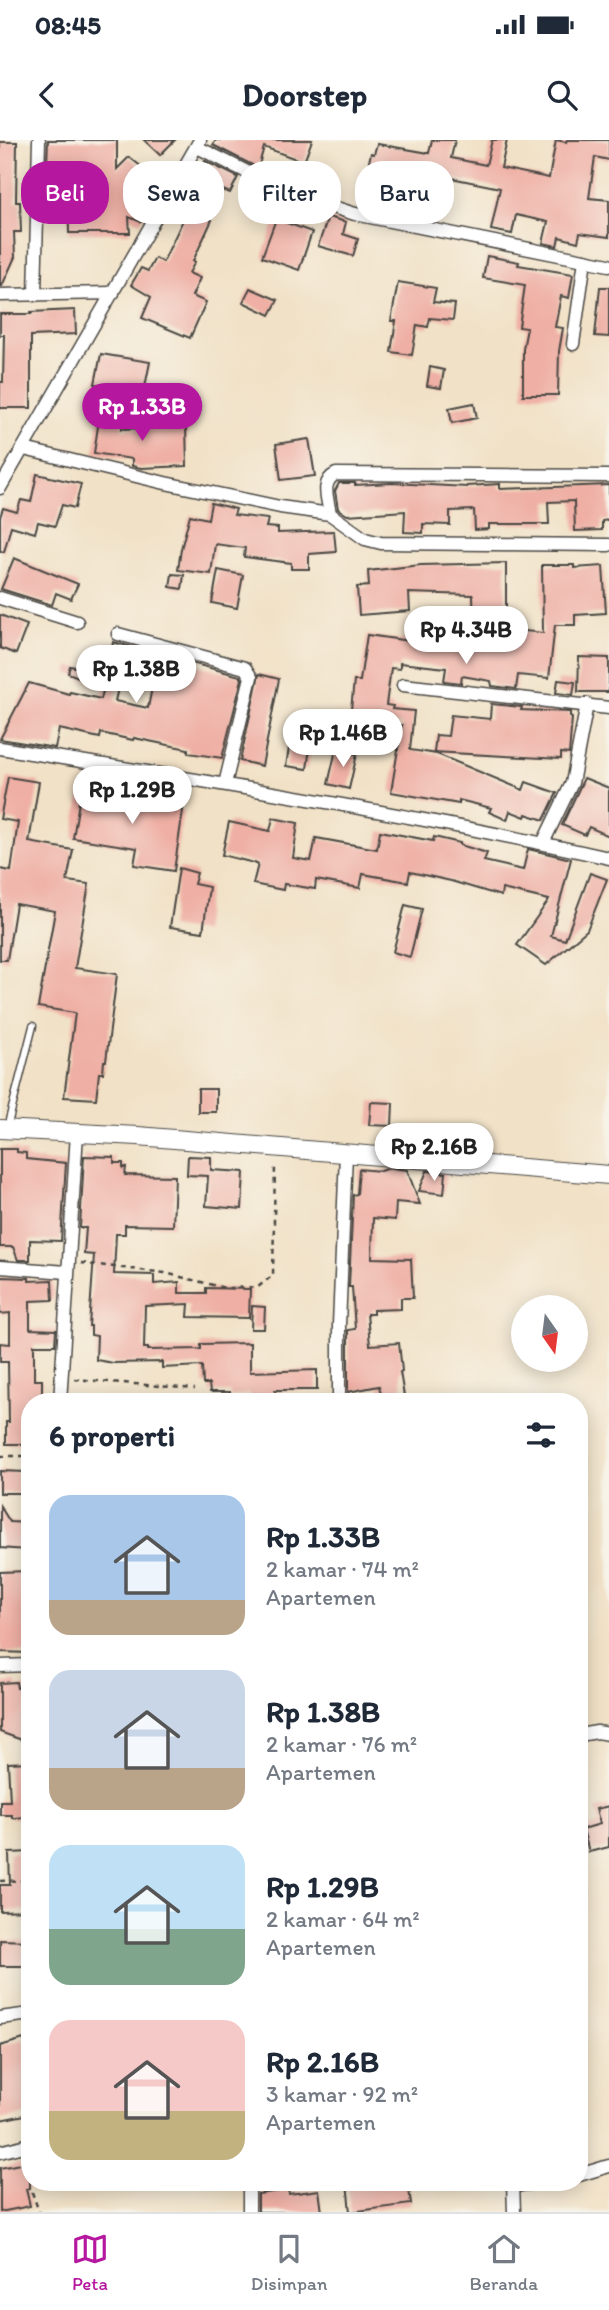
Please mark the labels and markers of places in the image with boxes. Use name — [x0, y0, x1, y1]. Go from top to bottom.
pin: Rp 1.33B — [70, 384, 214, 443]
pin: Rp 4.34B — [394, 606, 538, 666]
pin: Rp 1.38B — [64, 645, 208, 705]
pin: Rp 1.46B — [271, 710, 415, 769]
pin: Rp 1.29B — [60, 766, 204, 826]
pin: Rp 2.16B — [362, 1124, 506, 1183]

